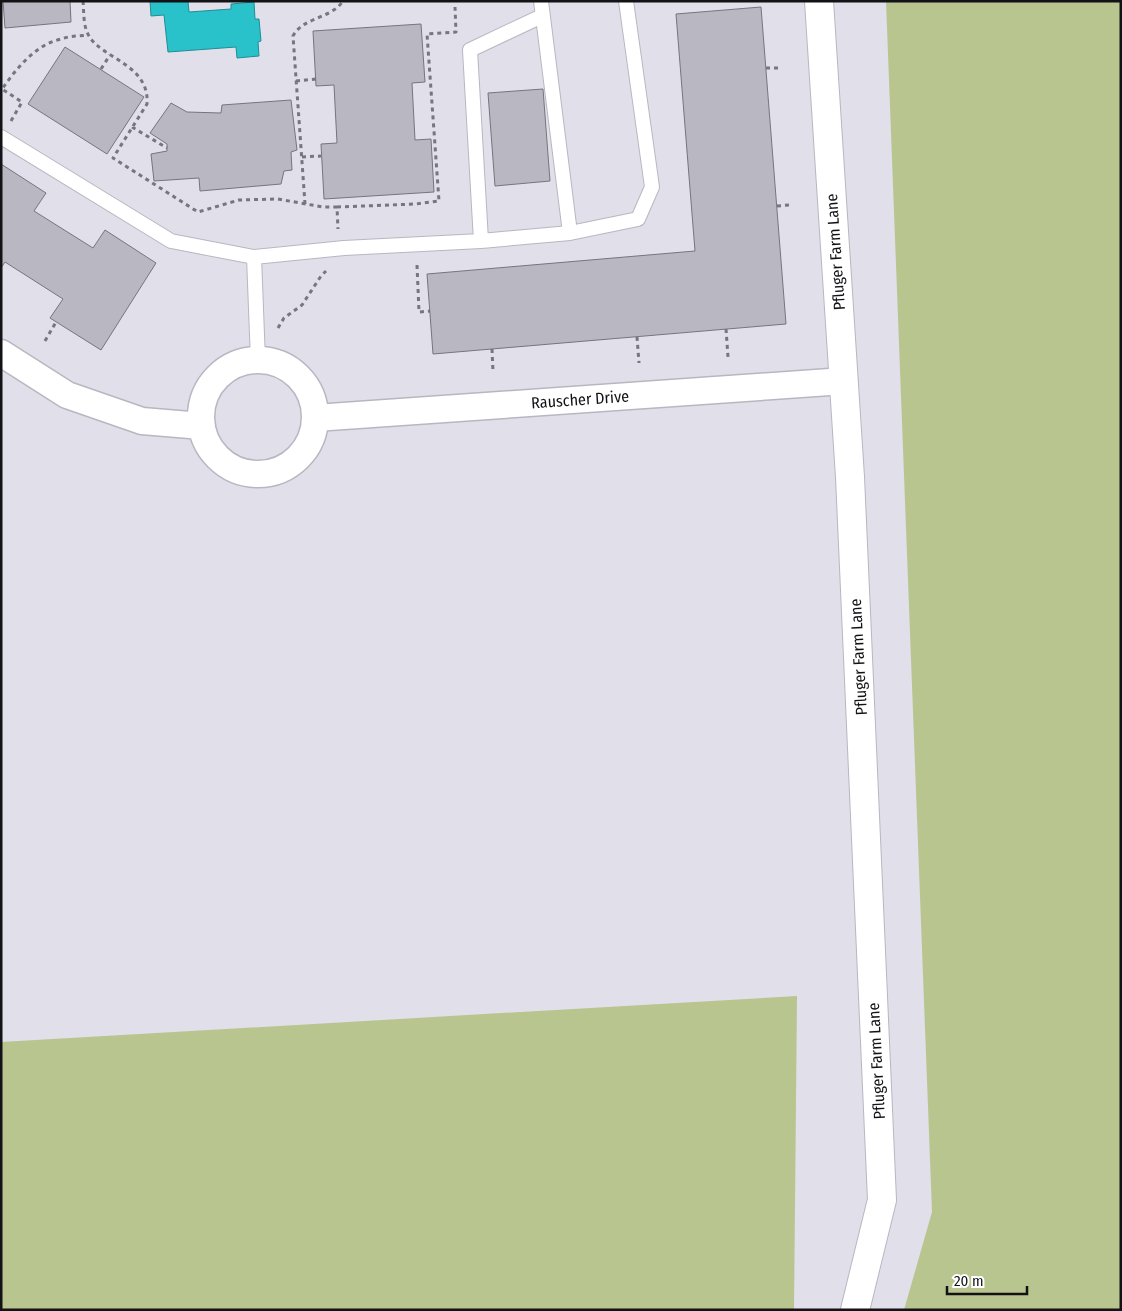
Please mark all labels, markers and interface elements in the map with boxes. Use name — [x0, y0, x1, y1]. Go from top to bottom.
street label: Pfluger Farm Lane — [822, 193, 849, 311]
street label: Rauscher Drive — [530, 387, 630, 412]
street label: Pfluger Farm Lane — [846, 598, 871, 716]
street label: Pfluger Farm Lane — [864, 1002, 889, 1120]
scale bar — [947, 1264, 1027, 1296]
text: 20 m — [954, 1272, 984, 1290]

